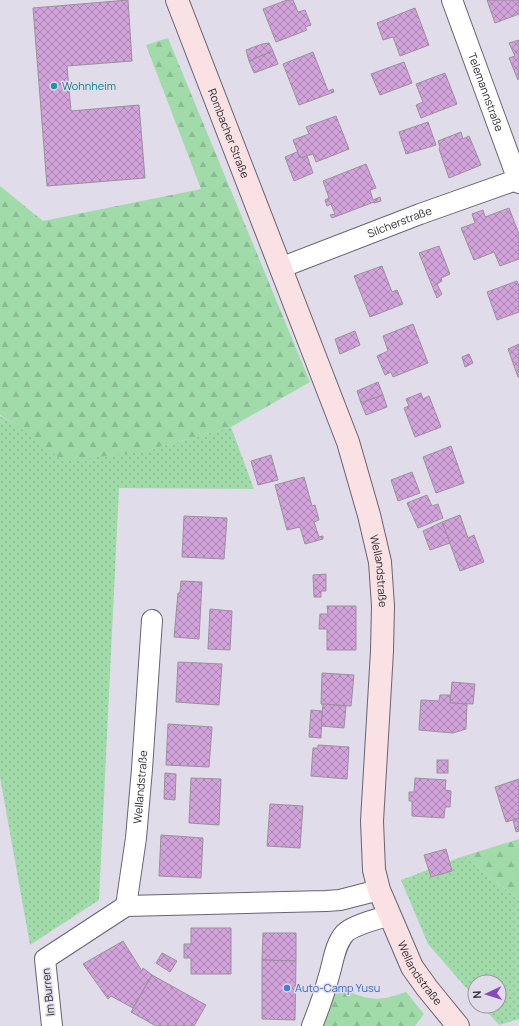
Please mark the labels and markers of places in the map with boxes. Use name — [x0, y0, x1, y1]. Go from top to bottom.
place label: Wohnheim — [62, 78, 116, 93]
marker: Wohnheim — [49, 81, 59, 91]
place label: Auto-Camp Yusu — [295, 980, 380, 995]
marker: Auto-Camp Yusu — [282, 983, 292, 993]

